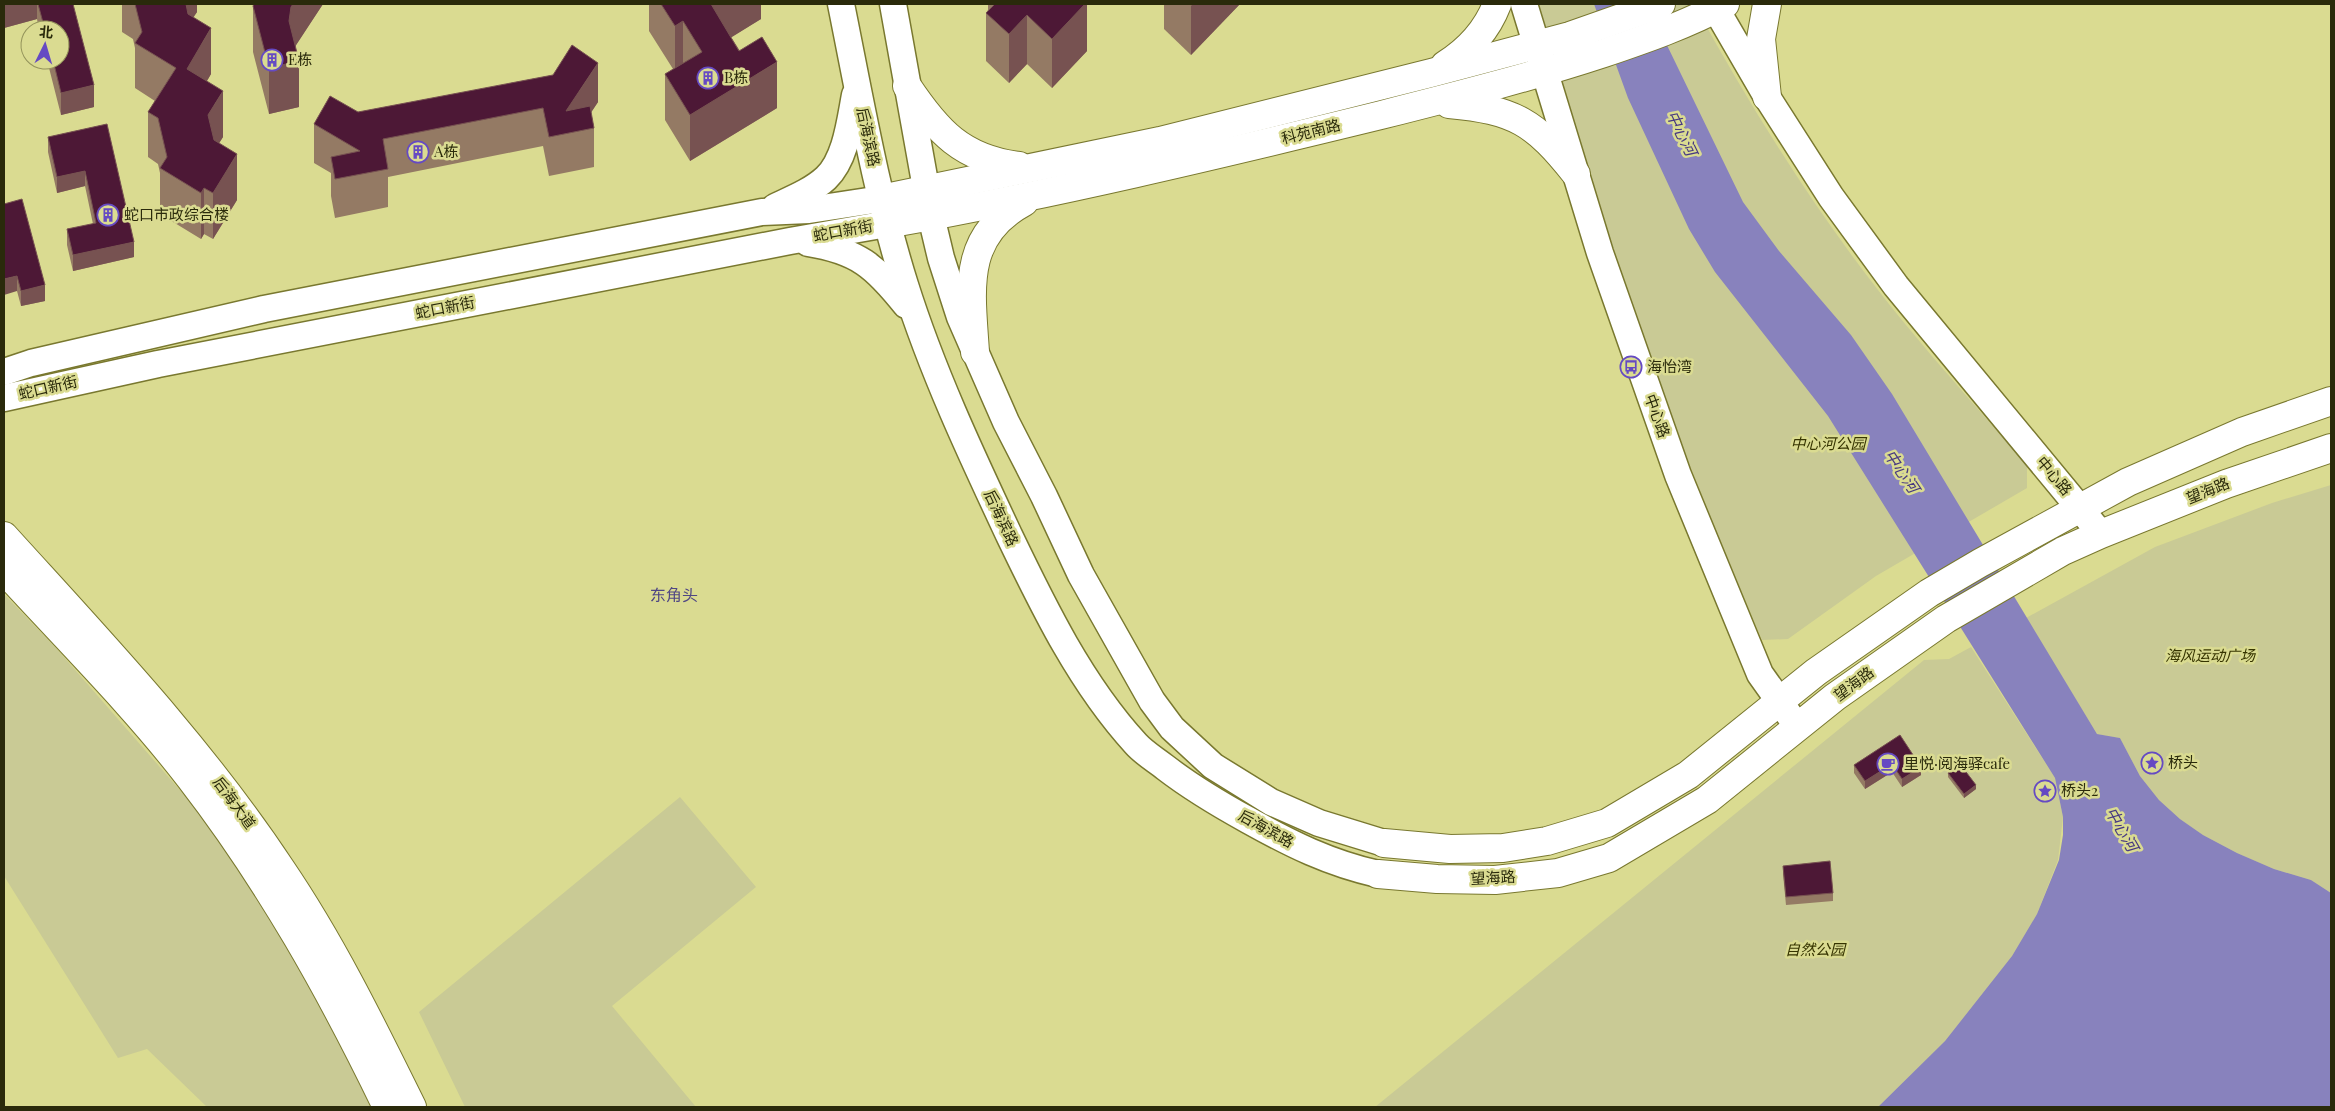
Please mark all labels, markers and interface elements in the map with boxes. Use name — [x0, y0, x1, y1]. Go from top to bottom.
north arrow — [20, 20, 70, 70]
text: 北 — [38, 21, 54, 42]
building icon: E栋 — [260, 48, 284, 72]
place label: E栋 — [288, 49, 312, 69]
building icon: B栋 — [696, 66, 720, 90]
place label: B栋 — [724, 67, 748, 87]
street label: 后海滨路 — [853, 105, 885, 168]
water label: 中心河 — [1662, 107, 1704, 162]
street label: 科苑南路 — [1279, 114, 1342, 148]
building icon: A栋 — [406, 140, 430, 164]
place label: A栋 — [433, 141, 458, 161]
building icon: 蛇口市政综合楼 — [96, 203, 120, 227]
place label: 蛇口市政综合楼 — [124, 204, 229, 224]
street label: 蛇口新街 — [812, 215, 874, 245]
street label: 蛇口新街 — [413, 291, 476, 323]
bus stop icon: 海怡湾 — [1619, 355, 1643, 379]
place label: 海怡湾 — [1647, 356, 1692, 376]
street label: 蛇口新街 — [16, 371, 79, 404]
street label: 中心路 — [1641, 391, 1675, 440]
park label: 中心河公园 — [1790, 433, 1867, 453]
water label: 中心河 — [1880, 445, 1926, 499]
street label: 中心路 — [2033, 452, 2077, 499]
street label: 望海路 — [2183, 472, 2232, 508]
street label: 后海滨路 — [980, 486, 1024, 549]
district label: 东角头 — [650, 584, 698, 605]
park label: 海风运动广场 — [2165, 645, 2257, 665]
street label: 望海路 — [1829, 662, 1877, 705]
place icon: 桥头 — [2140, 751, 2164, 775]
cafe icon: 里悦·阅海驿cafe — [1876, 752, 1900, 776]
place label: 桥头 — [2168, 752, 2198, 772]
place label: 里悦·阅海驿cafe — [1904, 753, 2010, 773]
street label: 后海大道 — [209, 772, 261, 833]
place icon: 桥头2 — [2033, 779, 2057, 803]
place label: 桥头2 — [2061, 780, 2098, 800]
water label: 中心河 — [2101, 803, 2145, 857]
street label: 后海滨路 — [1235, 805, 1298, 851]
street label: 望海路 — [1470, 866, 1516, 888]
park label: 自然公园 — [1785, 939, 1847, 959]

